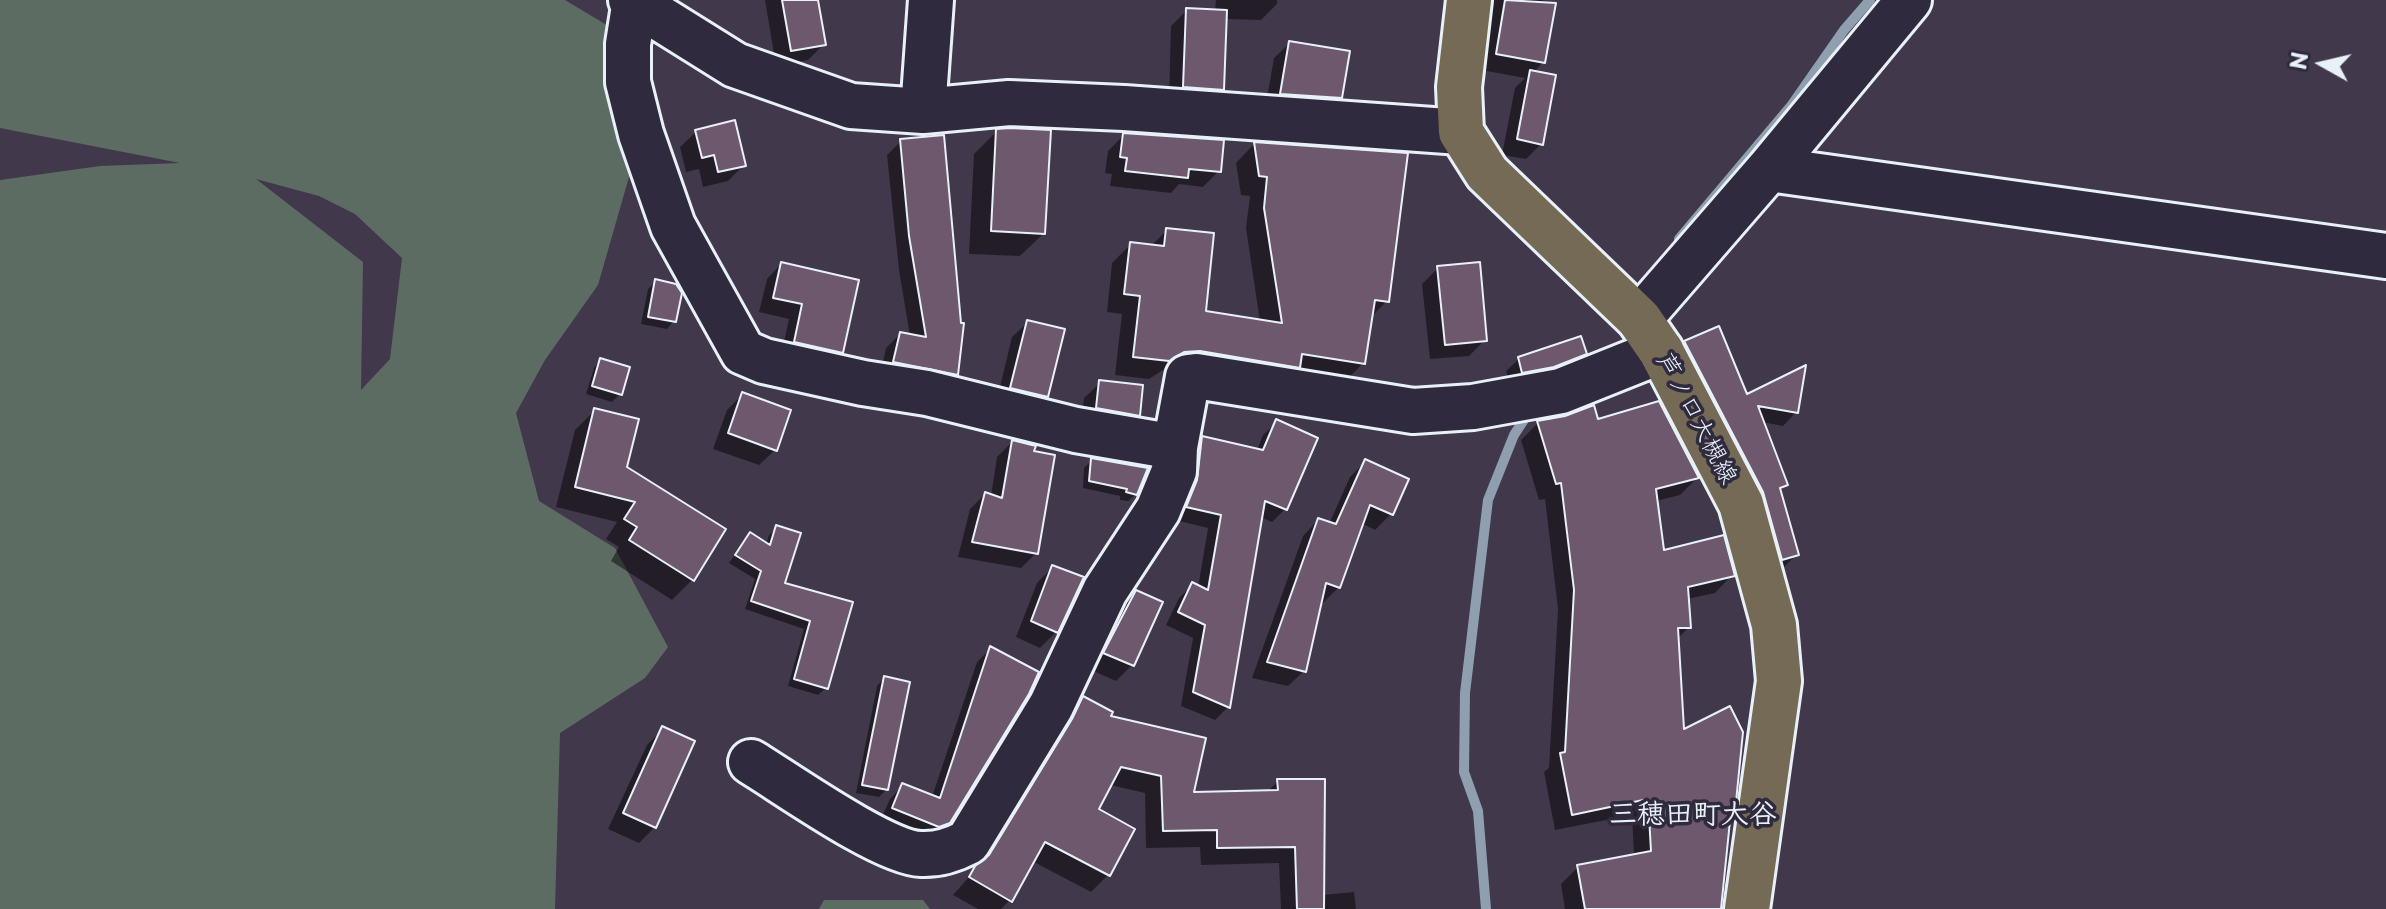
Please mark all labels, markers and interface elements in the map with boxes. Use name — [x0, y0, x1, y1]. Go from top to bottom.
north arrow — [2282, 24, 2362, 104]
text: N — [2280, 50, 2315, 72]
street label: 芦ノ口大槻線 — [1649, 349, 1743, 489]
district label: 三穂田町大谷 — [1609, 798, 1777, 832]

